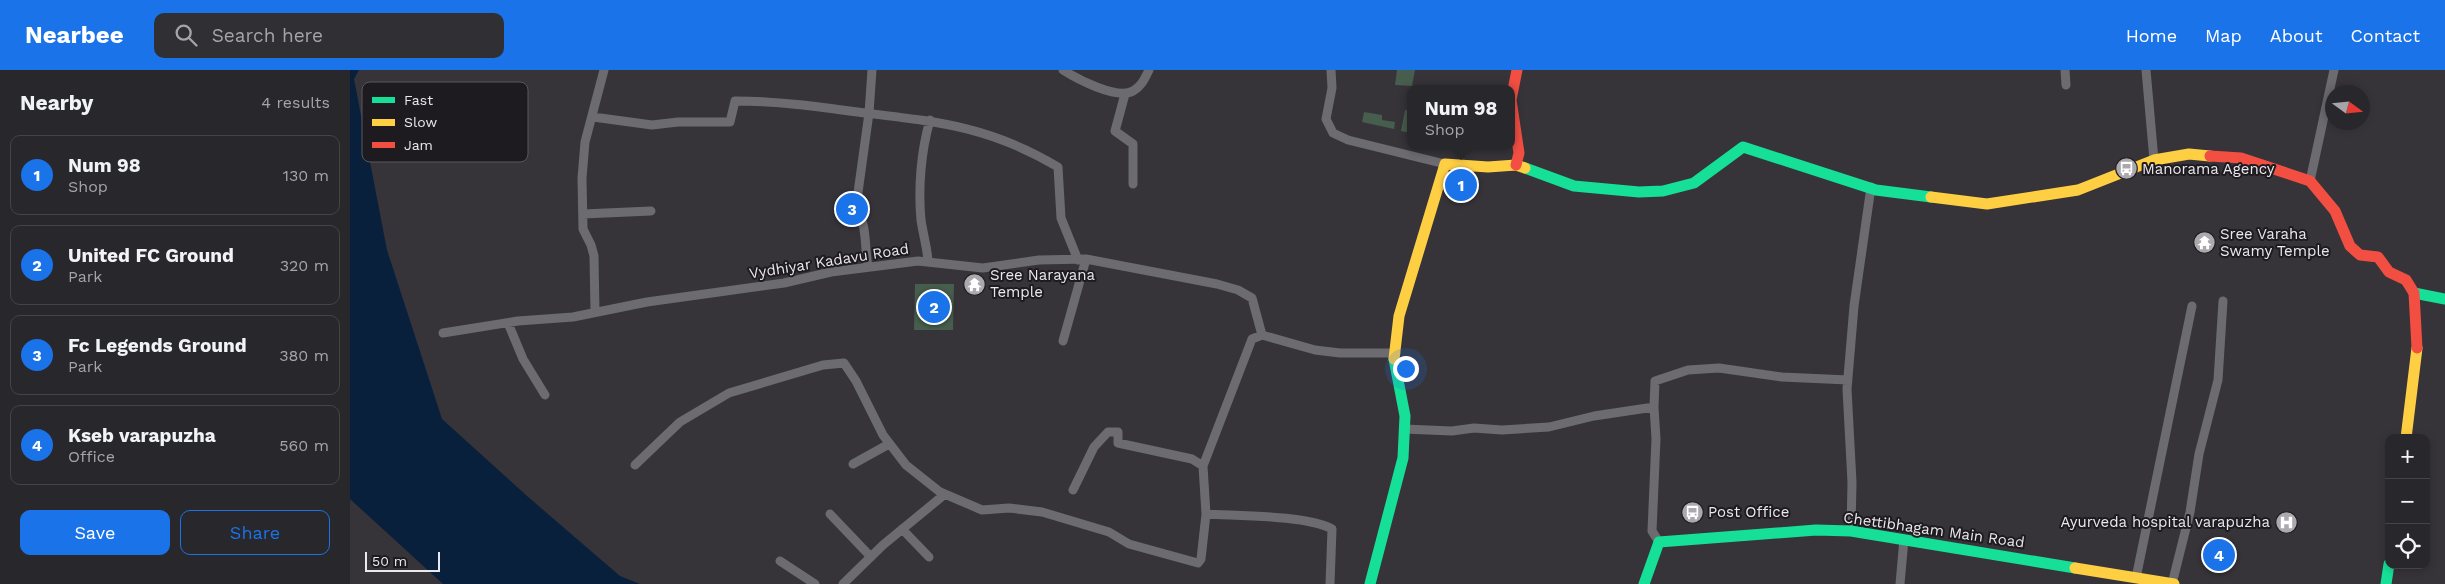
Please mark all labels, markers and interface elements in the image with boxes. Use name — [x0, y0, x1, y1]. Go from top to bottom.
search box — [154, 13, 504, 58]
text: Nearbee — [25, 21, 124, 49]
icon: search — [172, 21, 200, 49]
text: Search here — [212, 24, 323, 47]
text: Home — [2126, 25, 2177, 46]
text: Map — [2205, 25, 2242, 46]
text: About — [2270, 25, 2322, 46]
text: Contact — [2350, 25, 2420, 46]
legend — [362, 82, 528, 162]
popup — [1407, 85, 1515, 150]
north arrow — [2325, 85, 2370, 130]
text: Nearby — [20, 90, 93, 115]
text: Fast — [404, 92, 433, 108]
text: 4 results — [261, 93, 330, 112]
text: Num 98 — [1425, 97, 1497, 120]
text: Slow — [404, 114, 437, 130]
text: Shop — [1425, 120, 1464, 139]
text: Jam — [404, 137, 433, 153]
text: Num 98 — [68, 154, 141, 177]
bus stop icon: Manorama Agency — [2114, 157, 2138, 181]
place label: Manorama Agency — [2142, 160, 2275, 178]
text: 1 — [34, 166, 40, 185]
text: 130 m — [283, 166, 329, 185]
pin: 1 — [1445, 166, 1477, 204]
text: Shop — [68, 177, 108, 196]
pin: 3 — [836, 190, 868, 228]
place label: Sree Varaha Swamy Temple — [2220, 225, 2330, 260]
temple icon: Sree Varaha Swamy Temple — [2192, 231, 2216, 255]
street label: Vydhiyar Kadavu Road — [748, 239, 910, 283]
text: United FC Ground — [68, 244, 234, 267]
text: 2 — [32, 256, 42, 275]
text: 320 m — [280, 256, 329, 275]
place label: Sree Narayana Temple — [990, 266, 1096, 301]
text: Park — [68, 267, 102, 286]
temple icon: Sree Narayana Temple — [962, 272, 986, 296]
pin: 2 — [918, 288, 950, 326]
text: Fc Legends Ground — [68, 334, 247, 357]
text: 3 — [32, 346, 42, 365]
text: 380 m — [279, 346, 329, 365]
your location — [1393, 356, 1419, 382]
text: Park — [68, 357, 102, 376]
text: Kseb varapuzha — [68, 424, 216, 447]
map controls — [2385, 434, 2430, 569]
button: + — [2385, 434, 2430, 479]
text: 4 — [32, 436, 42, 455]
text: 560 m — [279, 436, 329, 455]
text: Office — [68, 447, 115, 466]
button: − — [2385, 479, 2430, 524]
bus stop icon: Post Office — [1680, 500, 1704, 524]
place label: Post Office — [1708, 503, 1789, 521]
street label: Chettibhagam Main Road — [1842, 508, 2026, 552]
button: Save — [20, 510, 170, 555]
button: Share — [180, 510, 330, 555]
hospital icon: Ayurveda hospital varapuzha — [2274, 510, 2298, 534]
place label: Ayurveda hospital varapuzha — [2060, 513, 2271, 531]
button: locate — [2385, 524, 2430, 569]
pin: 4 — [2203, 536, 2235, 574]
scale bar — [365, 549, 440, 572]
text: 50 m — [372, 553, 407, 569]

